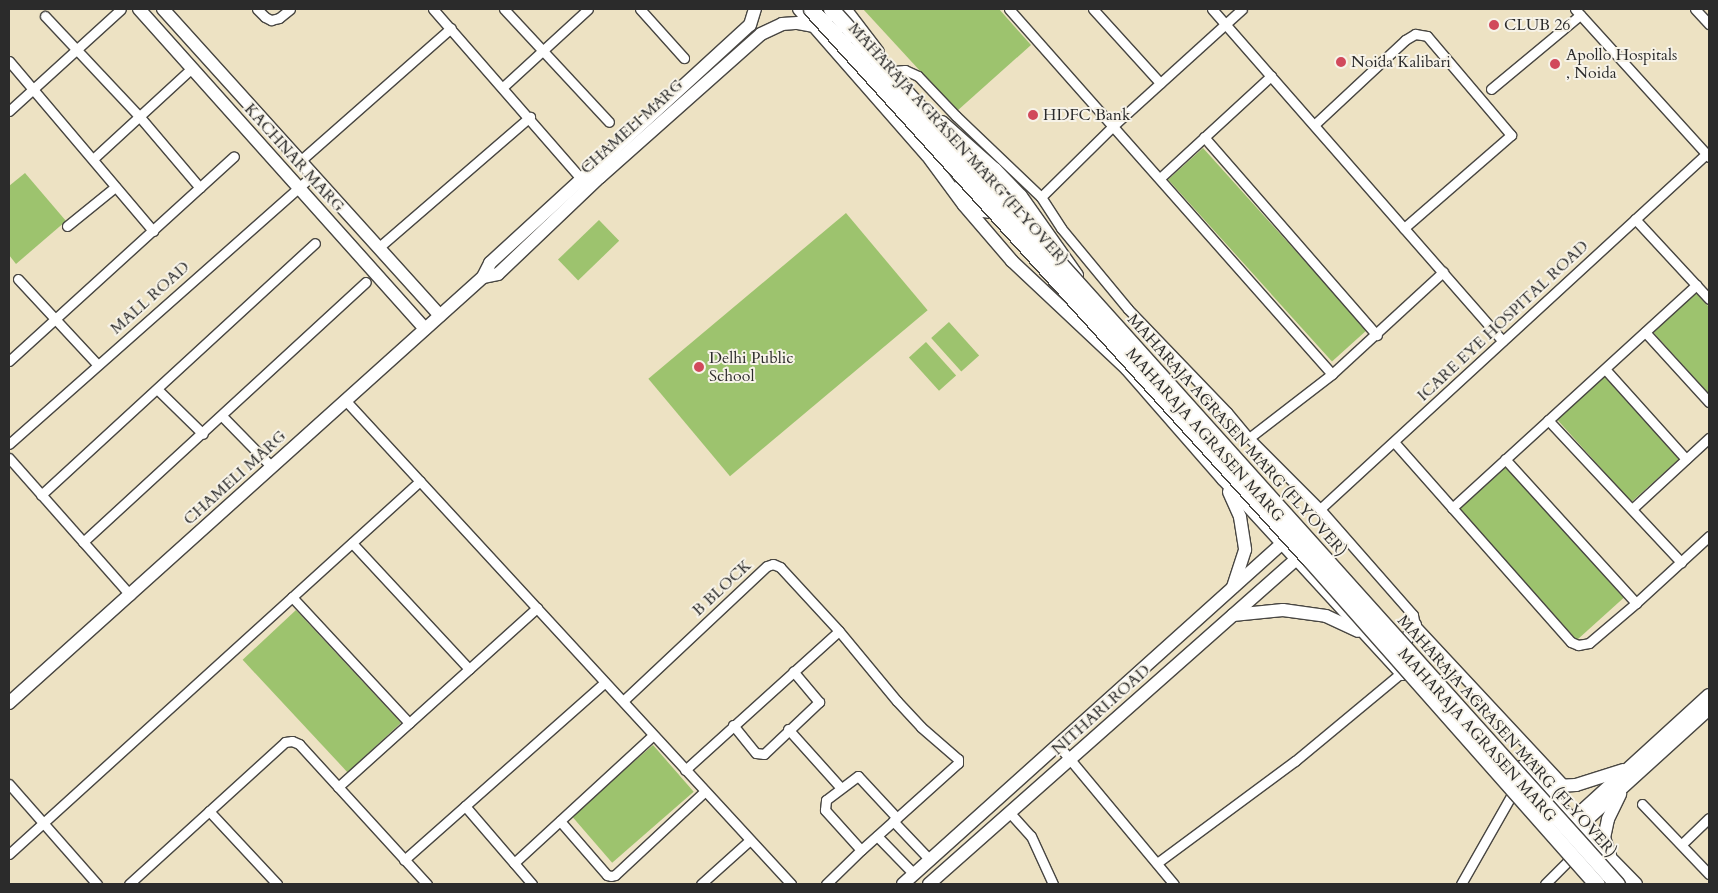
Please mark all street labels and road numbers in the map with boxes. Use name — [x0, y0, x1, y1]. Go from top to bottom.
street label: MAHARAJA AGRASEN MARG (FLYOVER) — [844, 19, 1072, 269]
street label: CHAMELI MARG — [577, 76, 687, 178]
street label: KACHNAR MARG — [240, 100, 348, 216]
street label: ICARE EYE HOSPITAL ROAD — [1414, 237, 1592, 405]
street label: MALL ROAD — [107, 258, 193, 338]
street label: MAHARAJA AGRASEN MARG (FLYOVER) — [1123, 310, 1351, 560]
street label: MAHARAJA AGRASEN MARG — [1122, 344, 1288, 526]
street label: CHAMELI MARG — [180, 427, 290, 529]
street label: B BLOCK — [689, 556, 755, 620]
street label: MAHARAJA AGRASEN MARG (FLYOVER) — [1393, 611, 1621, 861]
street label: MAHARAJA AGRASEN MARG — [1394, 644, 1560, 826]
street label: NITHARI ROAD — [1048, 661, 1154, 759]

